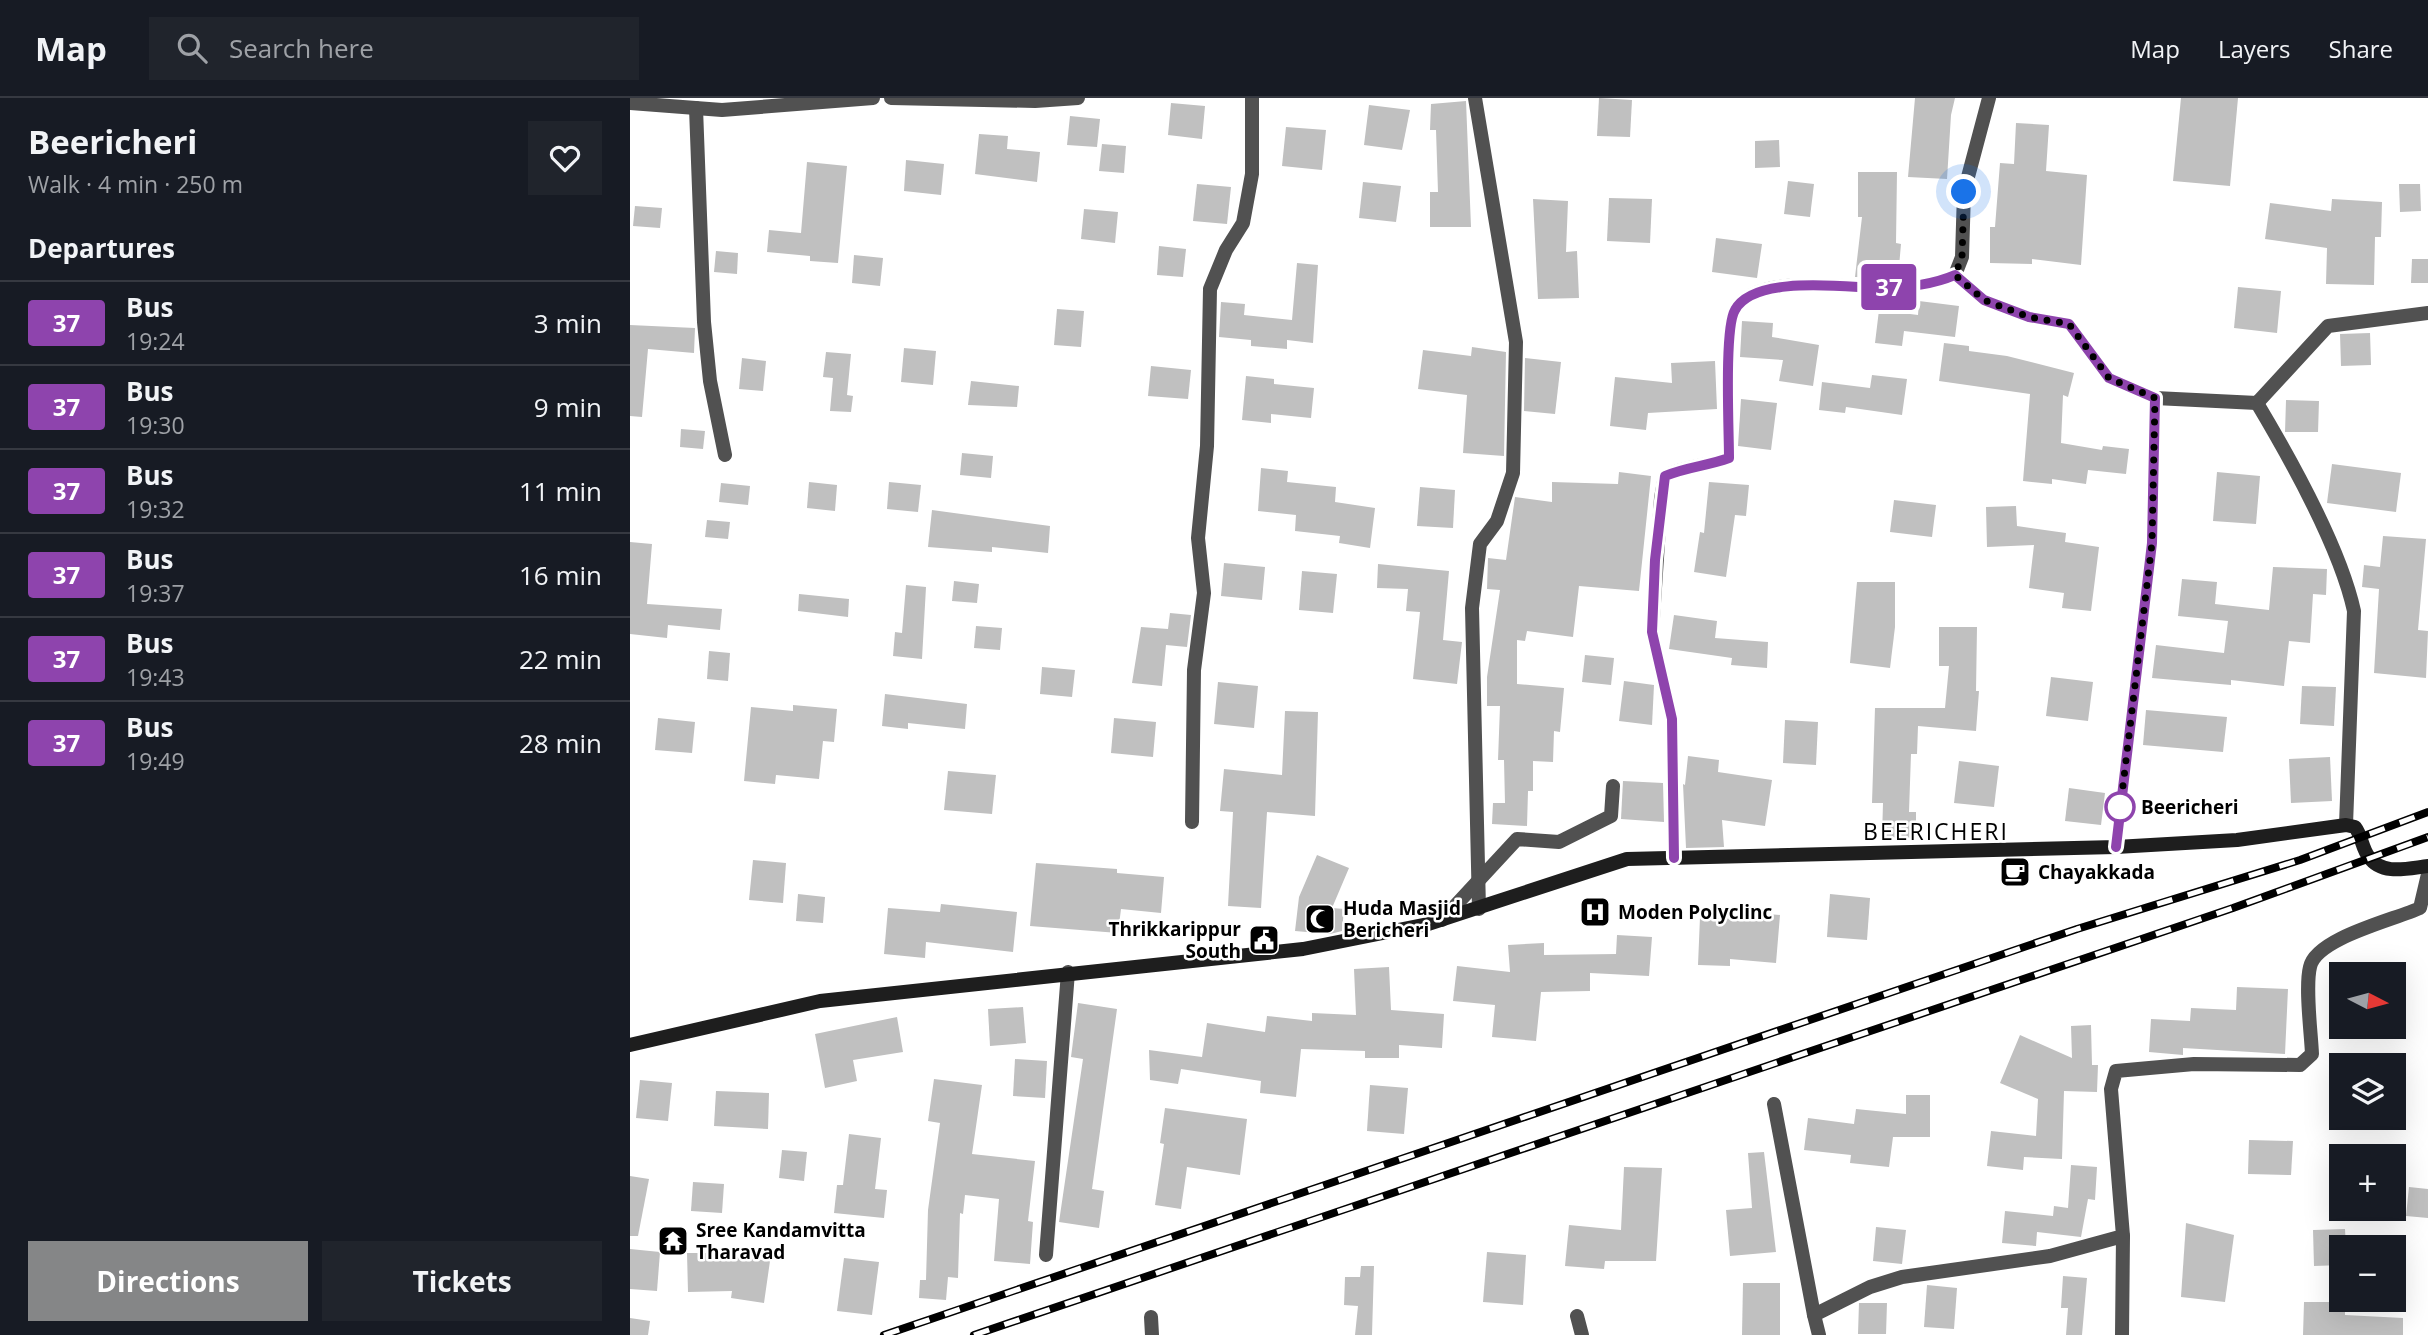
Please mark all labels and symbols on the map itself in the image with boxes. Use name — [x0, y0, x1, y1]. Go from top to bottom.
your location — [1946, 174, 1981, 209]
line badge: 37 — [1858, 264, 1920, 310]
marker: Beericheri — [2105, 792, 2135, 822]
place label: Beericheri — [2141, 794, 2239, 820]
district label: BEERICHERI — [1863, 815, 2009, 847]
cafe icon: Chayakkada — [1998, 855, 2032, 889]
place label: Chayakkada — [2038, 859, 2155, 885]
place label: Huda Masjid Bericheri — [1343, 895, 1461, 943]
hospital icon: Moden Polyclinc — [1578, 895, 1612, 929]
place label: Moden Polyclinc — [1618, 899, 1773, 925]
mosque icon: Huda Masjid Bericheri — [1303, 902, 1337, 936]
place label: Thrikkarippur South — [1108, 916, 1241, 964]
public building icon: Thrikkarippur South — [1247, 923, 1281, 957]
north arrow — [2329, 962, 2406, 1040]
place label: Sree Kandamvitta Tharavad — [696, 1217, 866, 1265]
temple icon: Sree Kandamvitta Tharavad — [656, 1224, 690, 1258]

